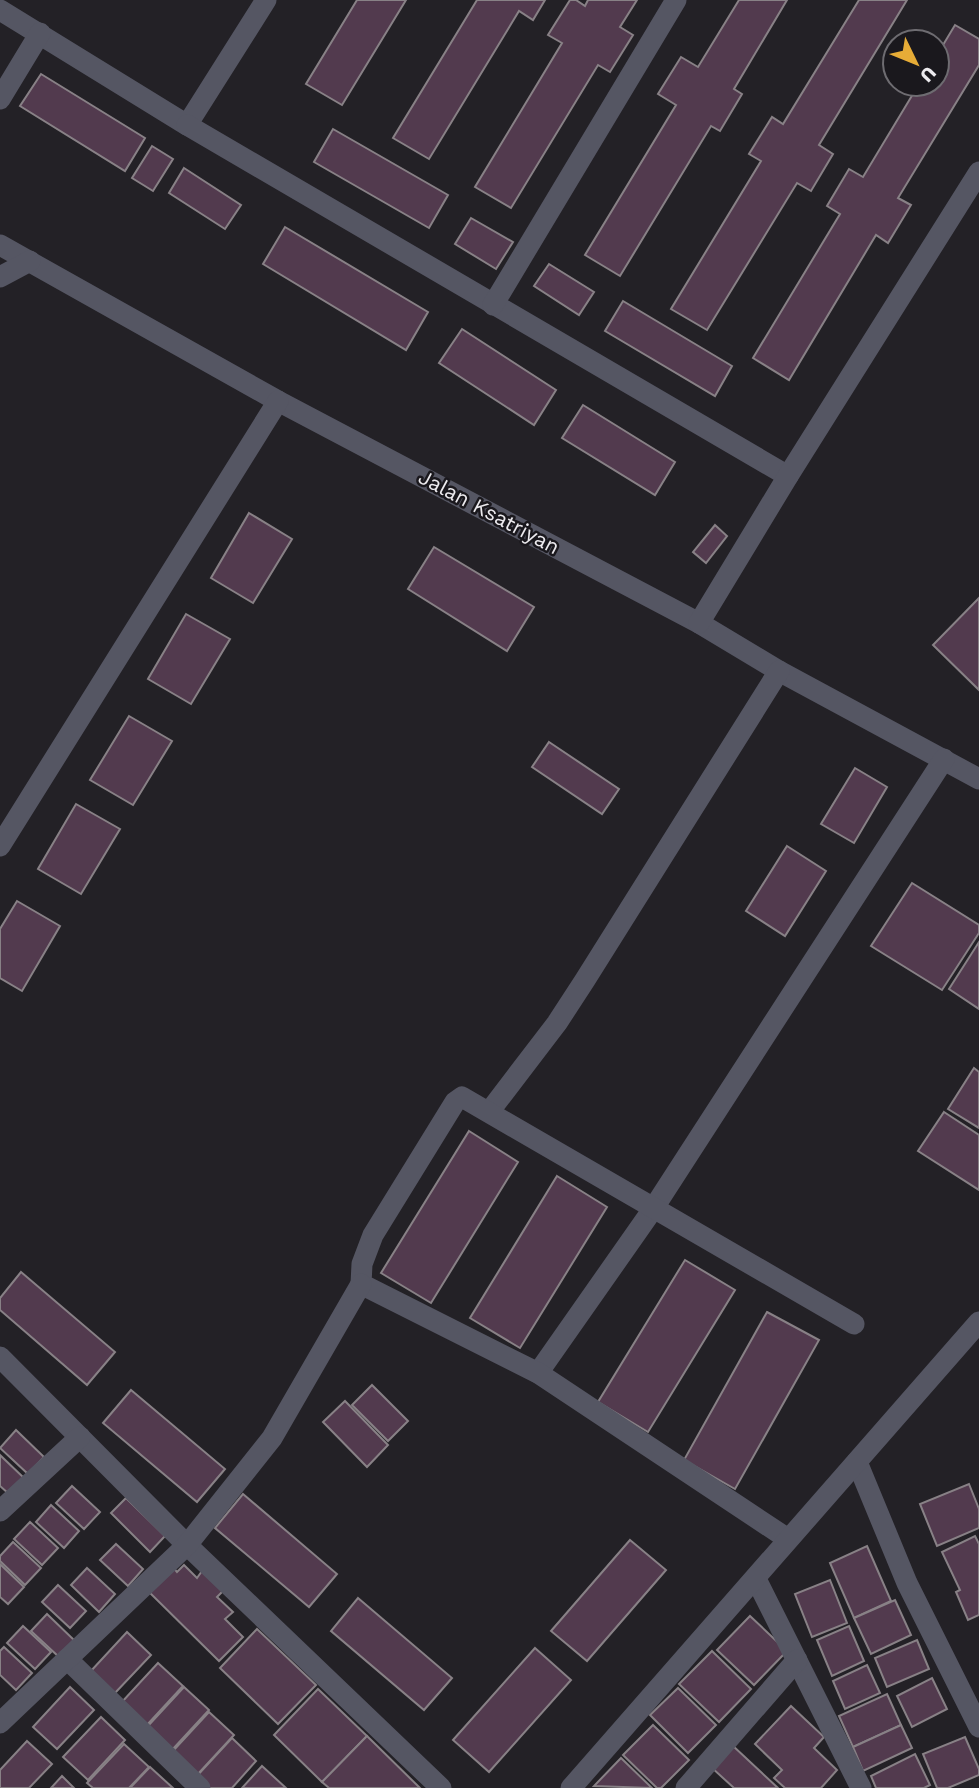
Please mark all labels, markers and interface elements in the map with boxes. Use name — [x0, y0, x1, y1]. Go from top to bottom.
north arrow — [881, 28, 951, 98]
text: U — [915, 61, 941, 87]
street label: Jalan Ksatriyan — [414, 464, 564, 559]

